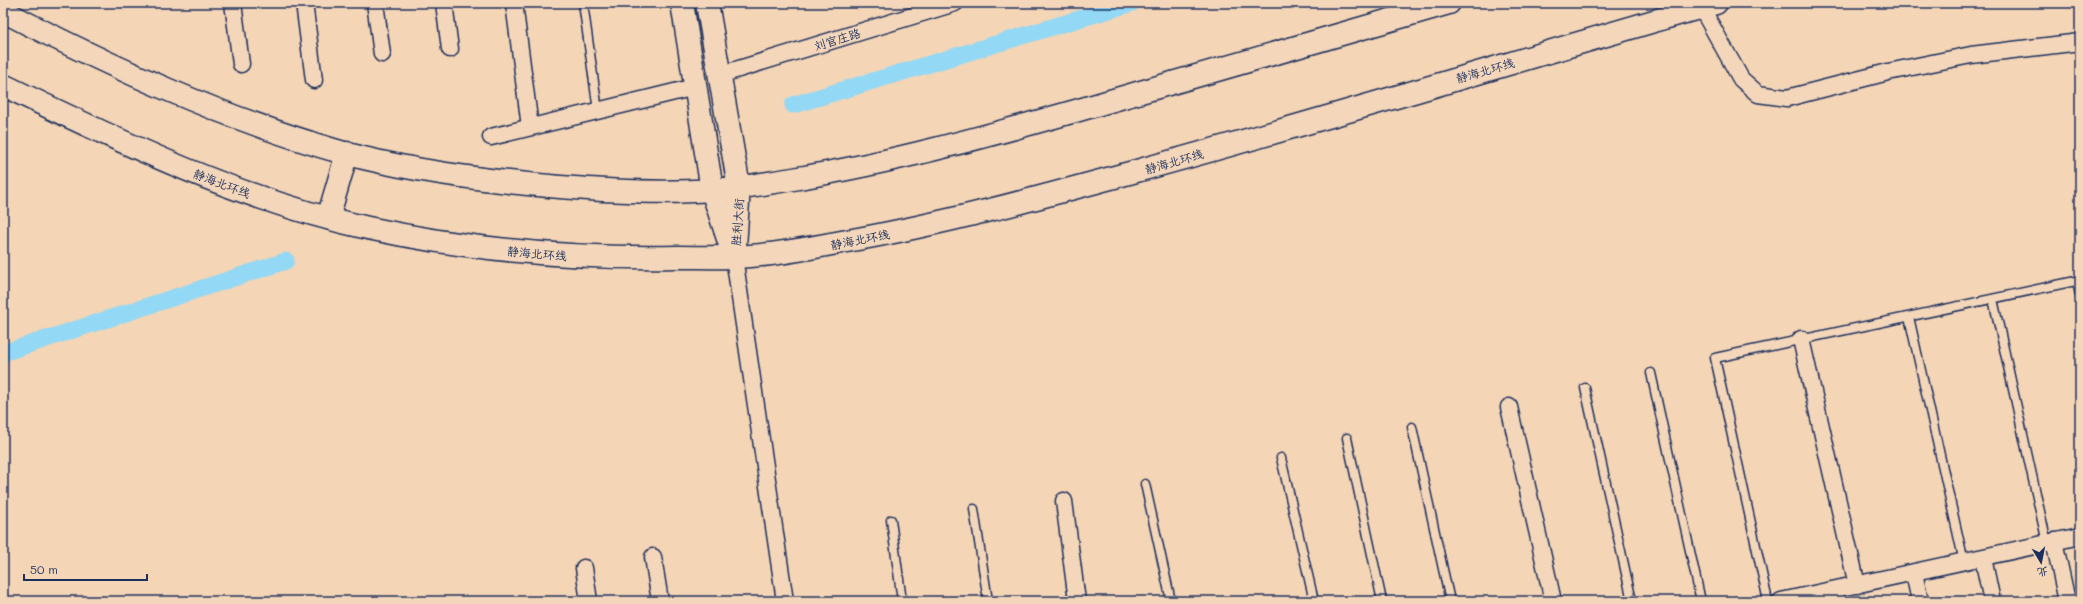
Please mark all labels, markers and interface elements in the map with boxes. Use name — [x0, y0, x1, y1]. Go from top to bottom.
street label: 刘官庄路 — [812, 24, 862, 54]
street label: 静海北环线 — [1454, 54, 1516, 86]
street label: 静海北环线 — [1143, 145, 1205, 177]
street label: 静海北环线 — [191, 165, 253, 201]
street label: 胜利大街 — [727, 197, 747, 248]
street label: 静海北环线 — [829, 225, 891, 253]
street label: 静海北环线 — [506, 242, 568, 264]
north arrow — [2021, 542, 2061, 582]
scale bar — [24, 556, 147, 582]
text: 50 m — [30, 561, 58, 577]
text: 北 — [2036, 564, 2050, 581]

